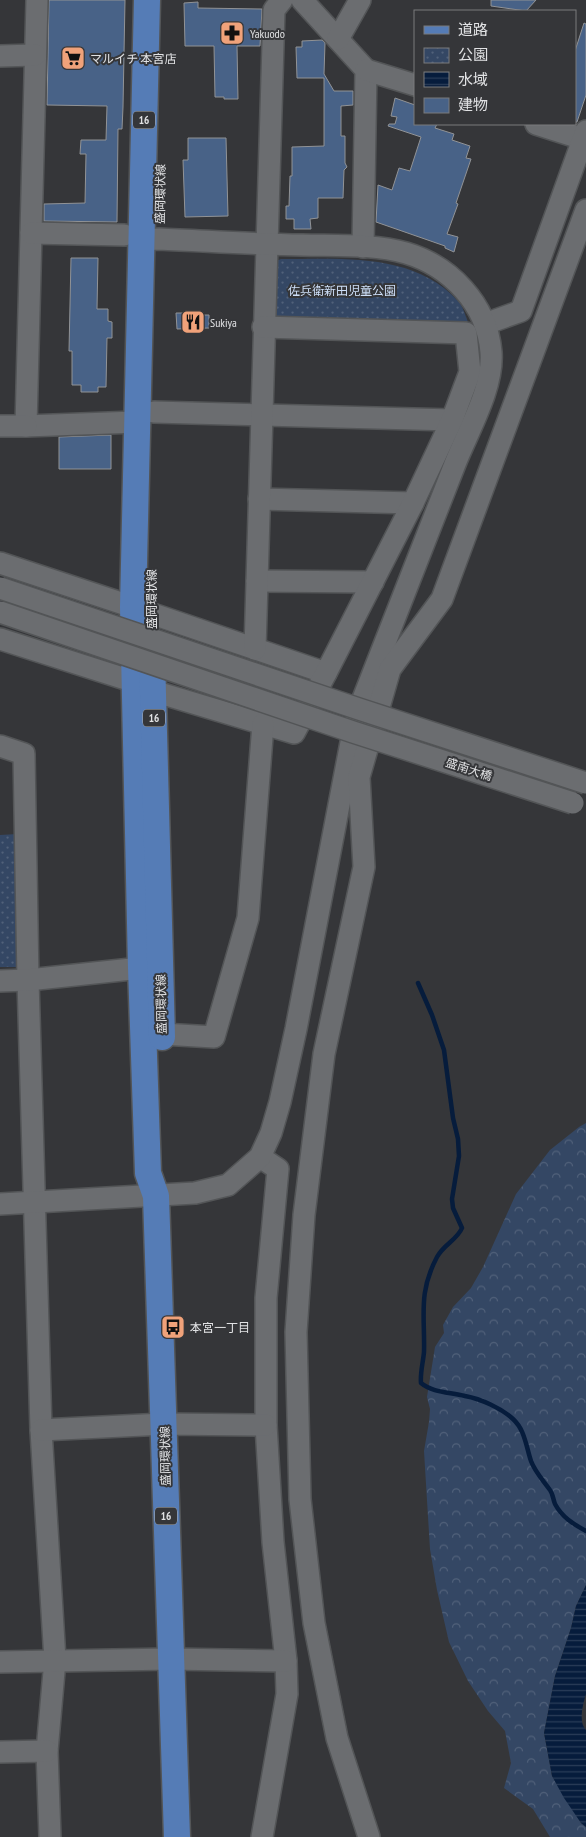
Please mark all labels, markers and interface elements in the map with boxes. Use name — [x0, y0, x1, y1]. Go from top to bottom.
legend — [414, 10, 576, 125]
pharmacy icon: Yakuodo — [219, 20, 245, 46]
text: 道路 — [458, 20, 488, 39]
place label: Yakuodo — [250, 26, 285, 41]
supermarket icon: マルイチ 本宮店 — [60, 45, 86, 71]
text: 公園 — [458, 45, 488, 64]
place label: マルイチ 本宮店 — [90, 51, 177, 66]
text: 水域 — [458, 70, 488, 89]
text: 建物 — [458, 95, 488, 114]
road number: 16 — [133, 112, 155, 128]
street label: 盛岡環状線 — [152, 164, 168, 224]
park label: 佐兵衛新田児童公園 — [288, 283, 396, 298]
restaurant icon: Sukiya — [180, 309, 206, 335]
place label: Sukiya — [210, 315, 237, 330]
street label: 盛岡環状線 — [144, 569, 159, 629]
road number: 16 — [143, 710, 165, 726]
street label: 盛南大橋 — [444, 754, 494, 784]
street label: 盛岡環状線 — [153, 974, 169, 1034]
bus stop icon: 本宮一丁目 — [160, 1314, 186, 1340]
place label: 本宮一丁目 — [190, 1320, 250, 1335]
street label: 盛岡環状線 — [157, 1426, 173, 1486]
road number: 16 — [155, 1508, 177, 1524]

